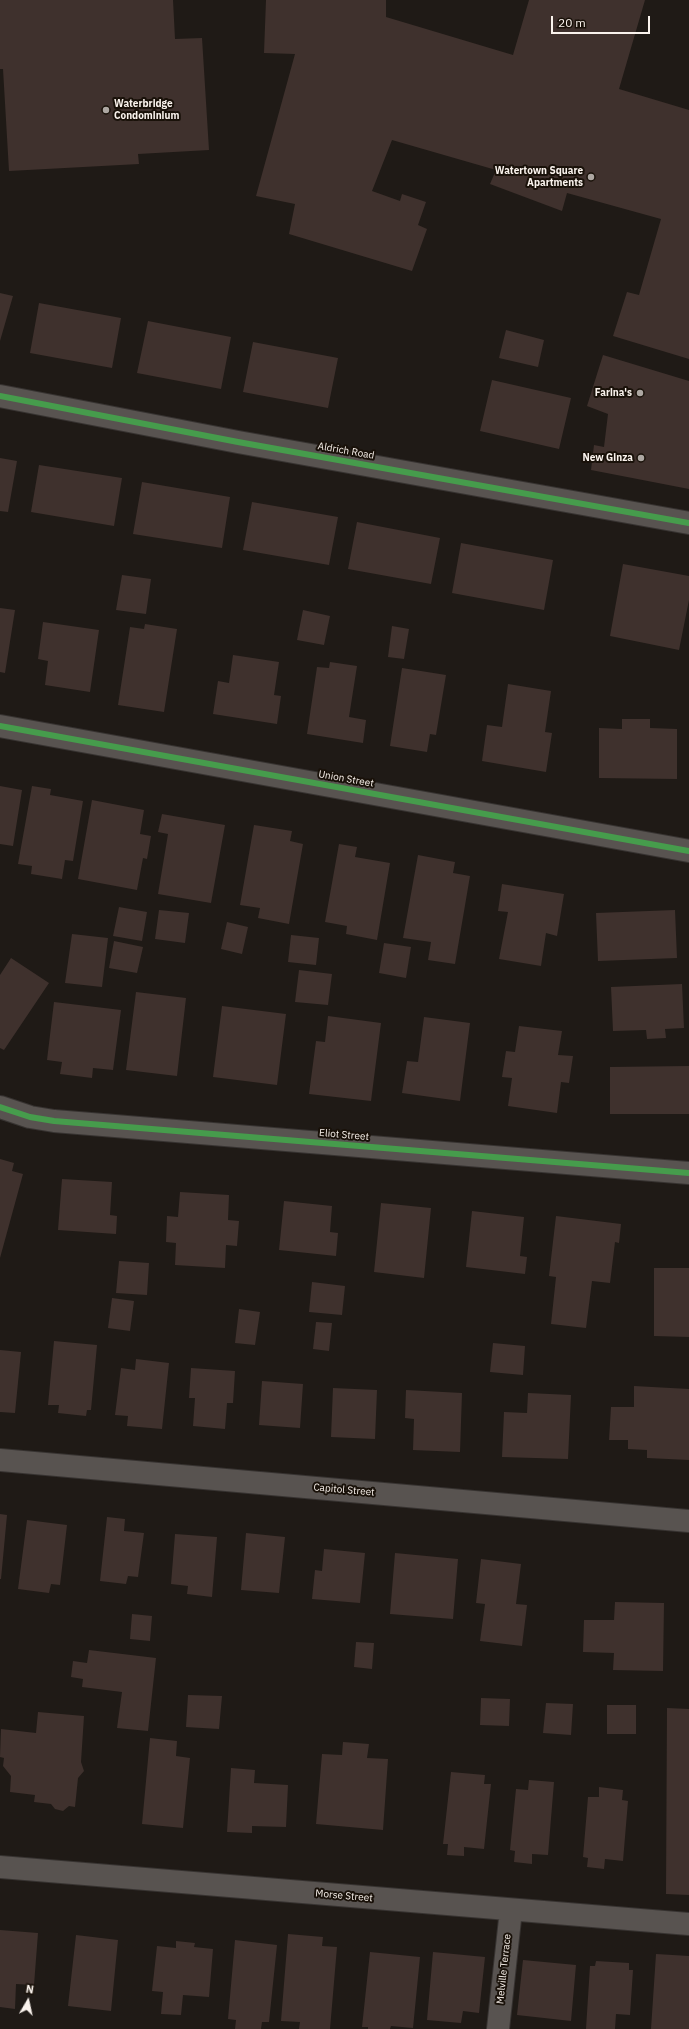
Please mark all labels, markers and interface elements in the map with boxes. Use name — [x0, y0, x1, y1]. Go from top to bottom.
scale bar — [553, 8, 652, 34]
text: 20 m — [558, 15, 586, 30]
place label: Waterbridge Condominium — [114, 98, 179, 122]
marker: Waterbridge Condominium — [101, 105, 111, 115]
place label: Watertown Square Apartments — [495, 165, 583, 188]
marker: Watertown Square Apartments — [586, 172, 596, 182]
place label: Farina's — [595, 387, 632, 399]
marker: Farina's — [635, 388, 645, 398]
street label: Aldrich Road — [317, 440, 375, 462]
place label: New Ginza — [583, 452, 633, 464]
marker: New Ginza — [636, 453, 646, 463]
street label: Union Street — [317, 768, 375, 790]
street label: Eliot Street — [319, 1127, 369, 1143]
street label: Capitol Street — [313, 1481, 375, 1499]
street label: Morse Street — [315, 1888, 373, 1904]
street label: Melville Terrace — [494, 1933, 514, 2005]
north arrow — [8, 1981, 48, 2021]
text: N — [25, 1982, 35, 1997]

